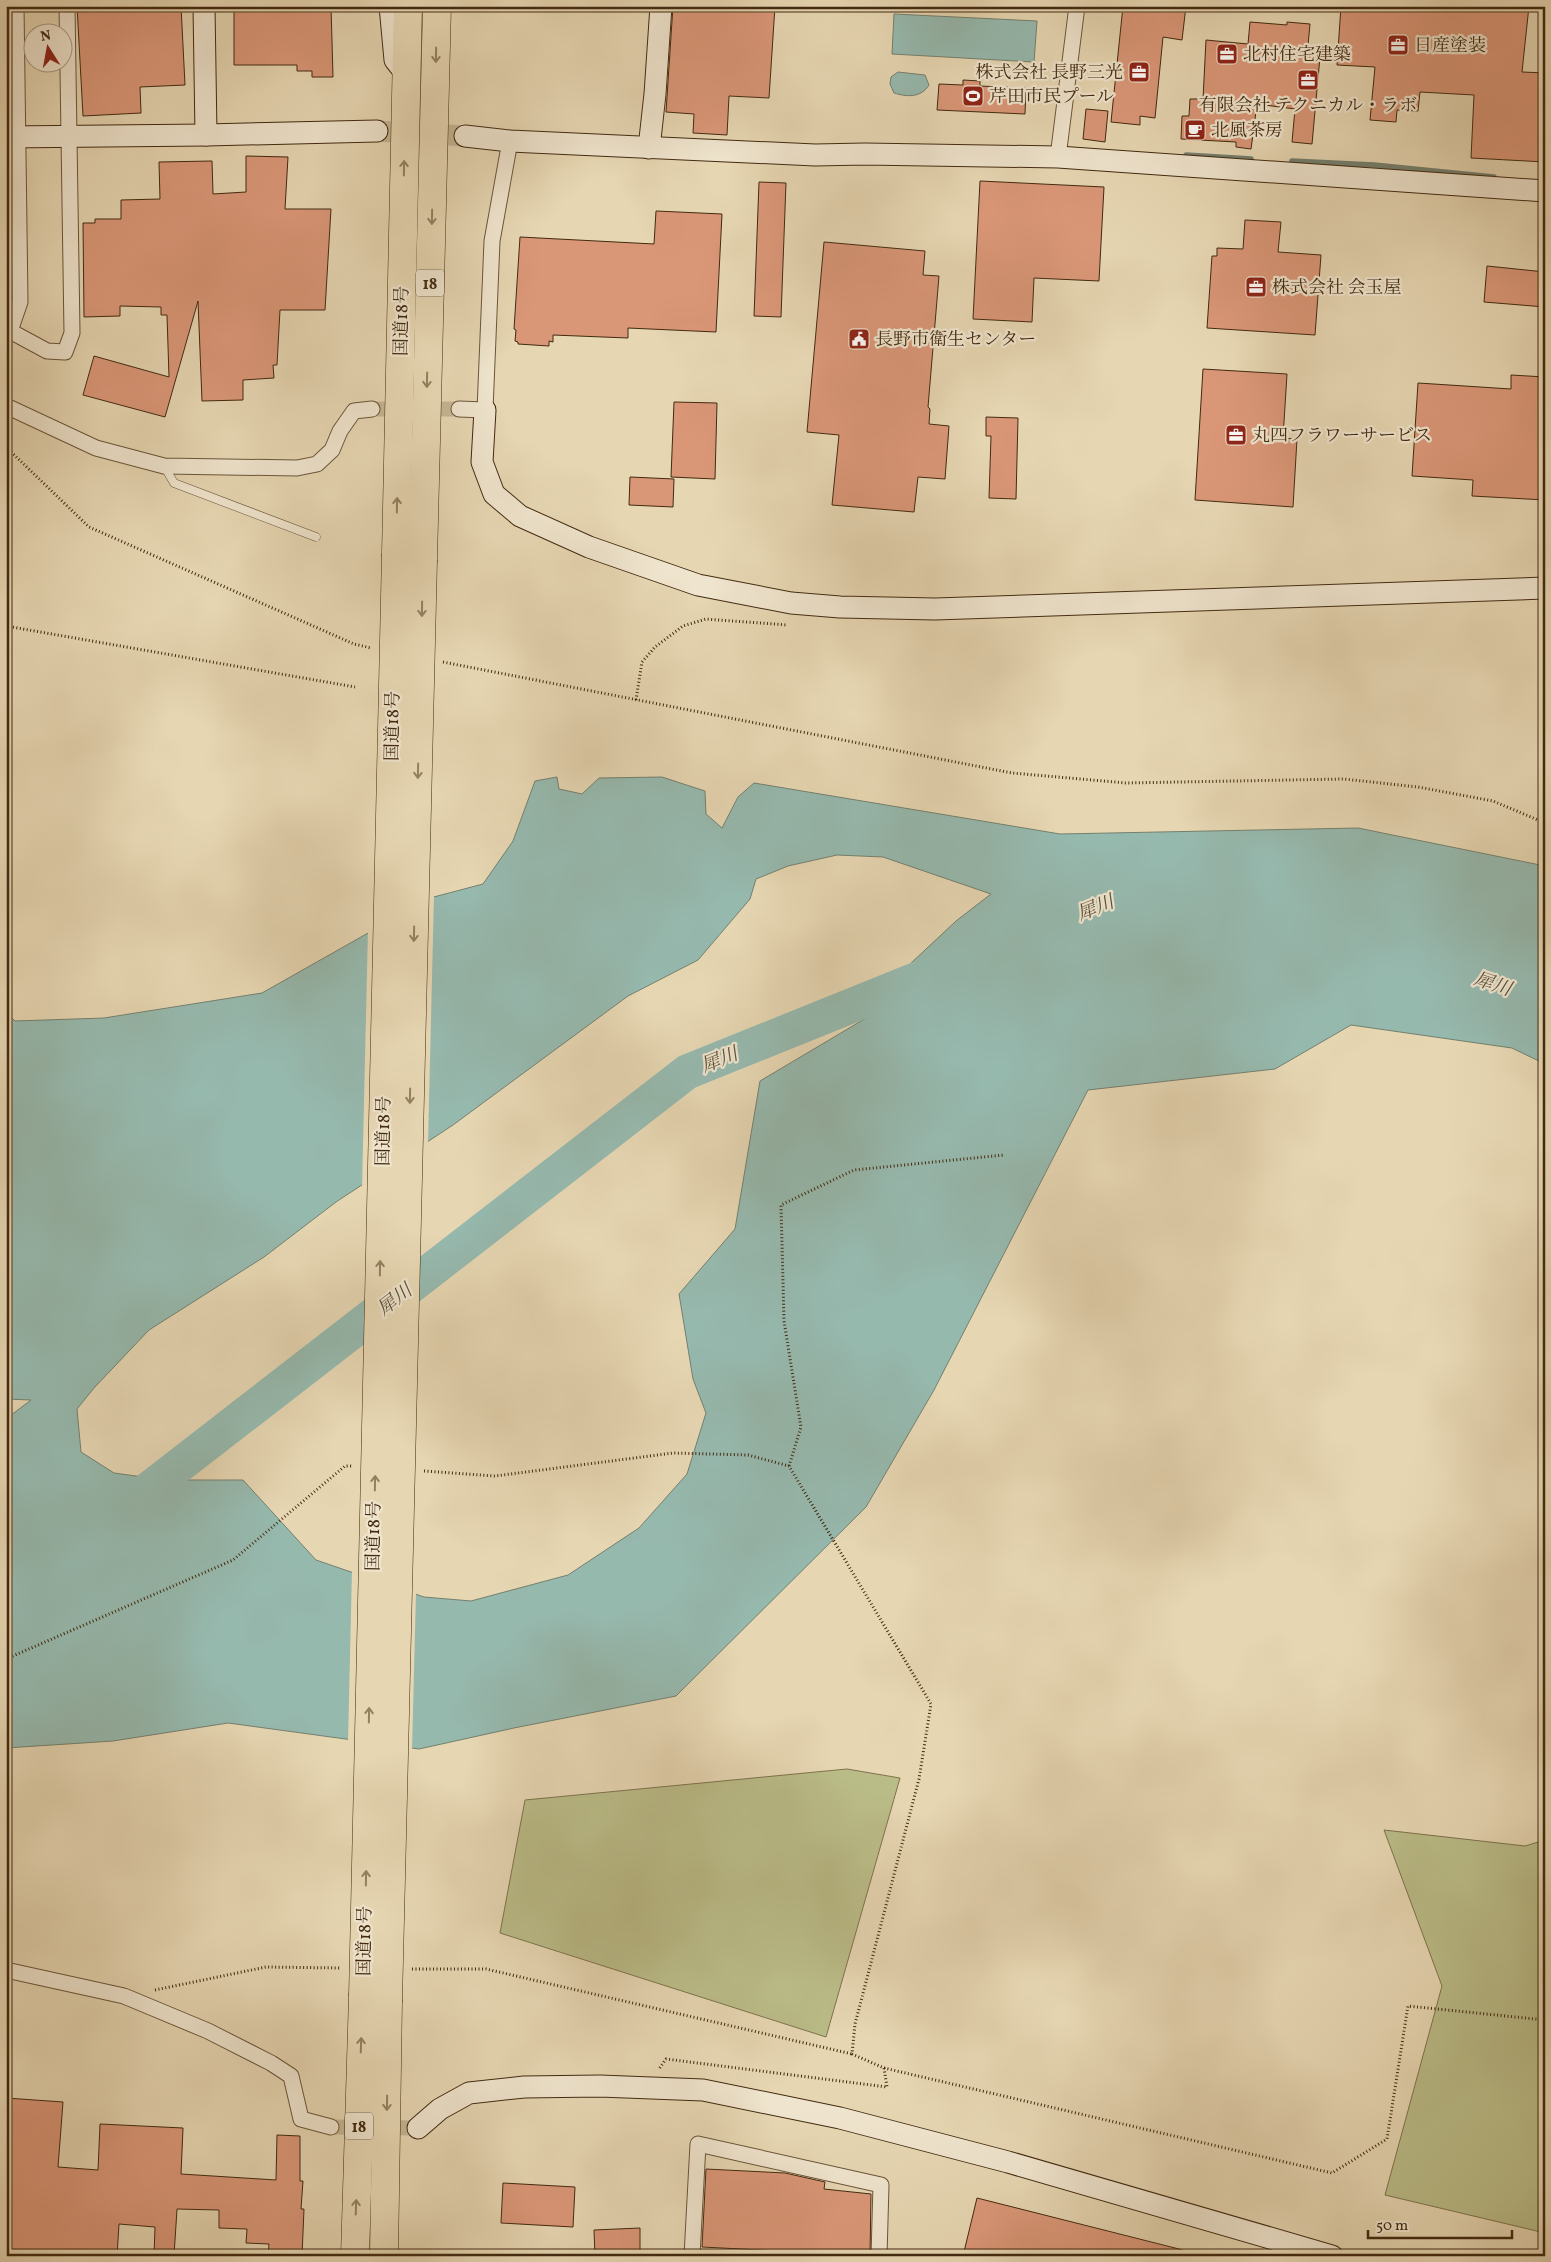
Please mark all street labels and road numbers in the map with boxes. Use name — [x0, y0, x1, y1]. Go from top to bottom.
road number: 18 — [416, 270, 444, 296]
street label: 国道18号 — [389, 286, 416, 356]
street label: 国道18号 — [380, 691, 407, 761]
street label: 国道18号 — [371, 1096, 398, 1166]
street label: 国道18号 — [361, 1501, 388, 1571]
street label: 国道18号 — [352, 1906, 379, 1976]
road number: 18 — [345, 2112, 373, 2140]

